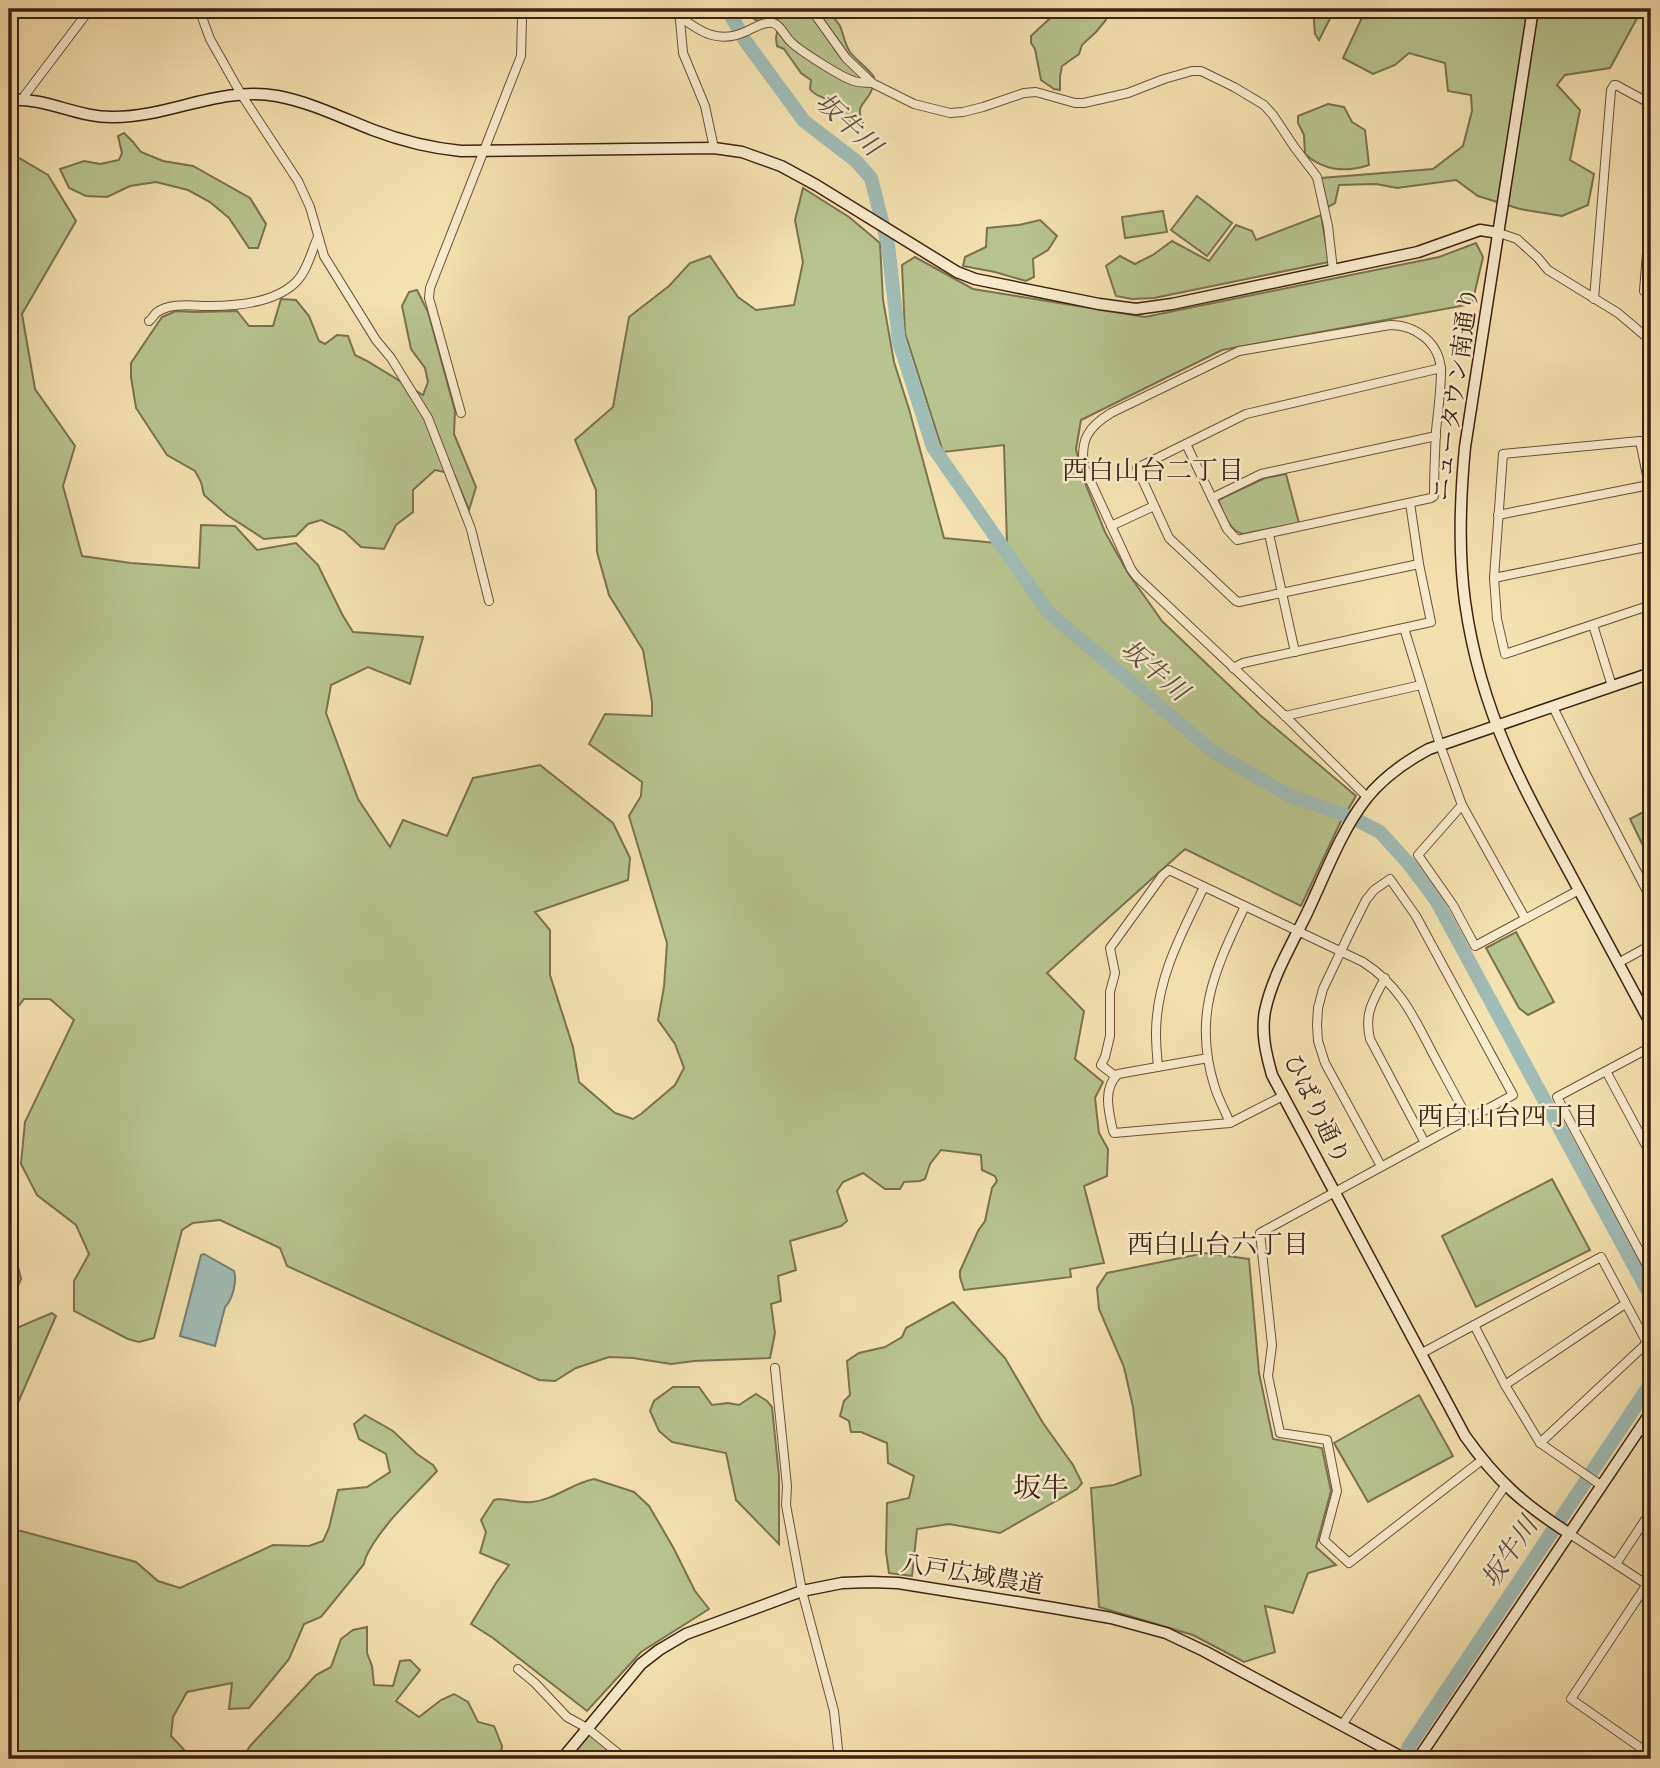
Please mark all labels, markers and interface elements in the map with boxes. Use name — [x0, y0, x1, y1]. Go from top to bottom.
water label: 坂牛川 — [810, 86, 891, 164]
street label: ニュータウン南通り — [1425, 285, 1485, 503]
district label: 西白山台二丁目 — [1062, 454, 1244, 486]
water label: 坂牛川 — [1115, 633, 1197, 709]
street label: ひばり通り — [1277, 1048, 1357, 1170]
district label: 西白山台四丁目 — [1417, 1100, 1599, 1132]
district label: 西白山台六丁目 — [1127, 1228, 1309, 1260]
district label: 坂牛 — [1013, 1470, 1069, 1505]
water label: 坂牛川 — [1474, 1508, 1546, 1593]
street label: 八戸広域農道 — [899, 1548, 1045, 1600]

